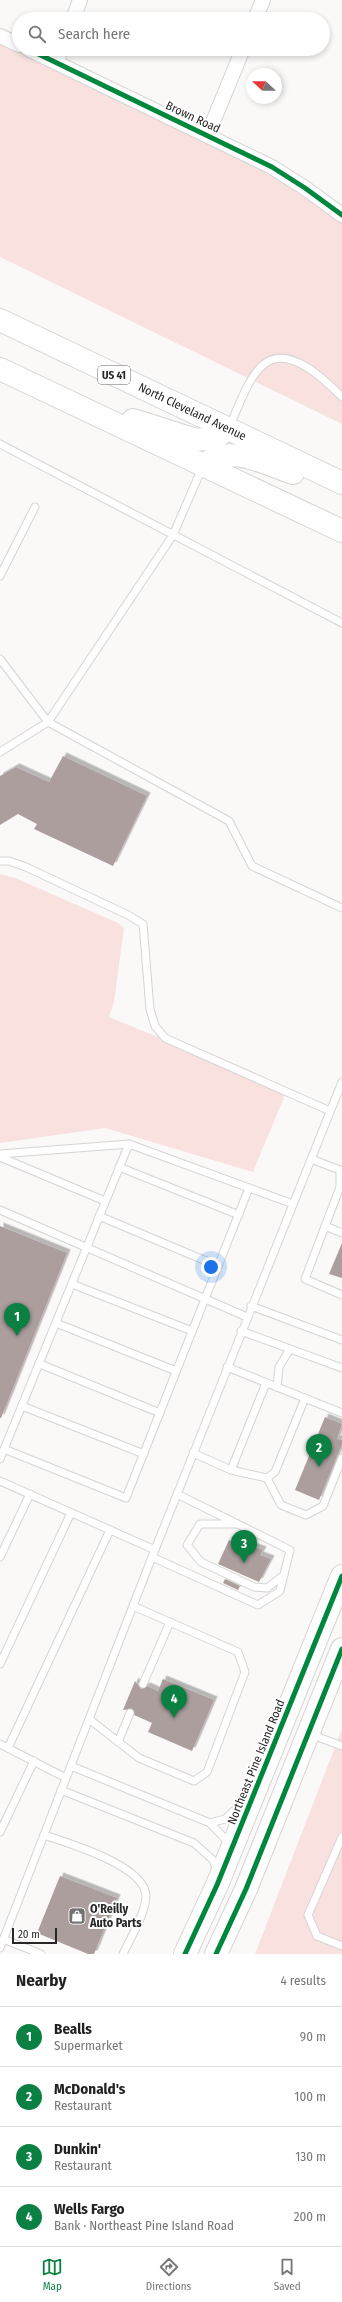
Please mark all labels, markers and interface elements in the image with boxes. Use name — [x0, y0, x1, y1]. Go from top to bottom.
search box — [12, 12, 330, 56]
icon: search — [26, 23, 48, 45]
text: Search here — [58, 25, 130, 43]
north arrow — [246, 68, 282, 104]
street label: Brown Road — [163, 98, 223, 136]
road number: US 41 — [98, 366, 130, 384]
street label: North Cleveland Avenue — [136, 380, 249, 443]
your location — [201, 1257, 221, 1277]
pin: 1 — [4, 1303, 30, 1336]
pin: 2 — [306, 1434, 332, 1467]
pin: 3 — [231, 1530, 257, 1563]
pin: 4 — [161, 1685, 187, 1718]
street label: Northeast Pine Island Road — [224, 1697, 288, 1827]
place label: O'Reilly Auto Parts — [89, 1902, 142, 1930]
shop icon: O'Reilly Auto Parts — [67, 1906, 87, 1926]
scale bar — [12, 1926, 57, 1945]
text: 20 m — [18, 1928, 40, 1941]
text: Nearby — [16, 1970, 67, 1991]
text: 4 results — [280, 1973, 326, 1988]
text: Bealls — [54, 2020, 92, 2038]
text: 1 — [26, 2029, 32, 2044]
text: 90 m — [300, 2029, 326, 2044]
text: Supermarket — [54, 2038, 123, 2053]
text: McDonald's — [54, 2080, 125, 2098]
text: 2 — [26, 2089, 32, 2104]
text: 100 m — [294, 2089, 326, 2104]
text: Restaurant — [54, 2098, 112, 2113]
text: Dunkin' — [54, 2140, 101, 2158]
text: 3 — [26, 2149, 32, 2164]
text: 130 m — [295, 2149, 326, 2164]
text: Restaurant — [54, 2158, 112, 2173]
text: Wells Fargo — [54, 2200, 125, 2218]
text: 4 — [26, 2209, 32, 2224]
text: 200 m — [294, 2209, 326, 2224]
text: Bank · Northeast Pine Island Road — [54, 2218, 234, 2233]
tab: Map — [41, 2256, 63, 2293]
tab: Directions — [146, 2256, 191, 2293]
tab: Saved — [274, 2256, 301, 2293]

